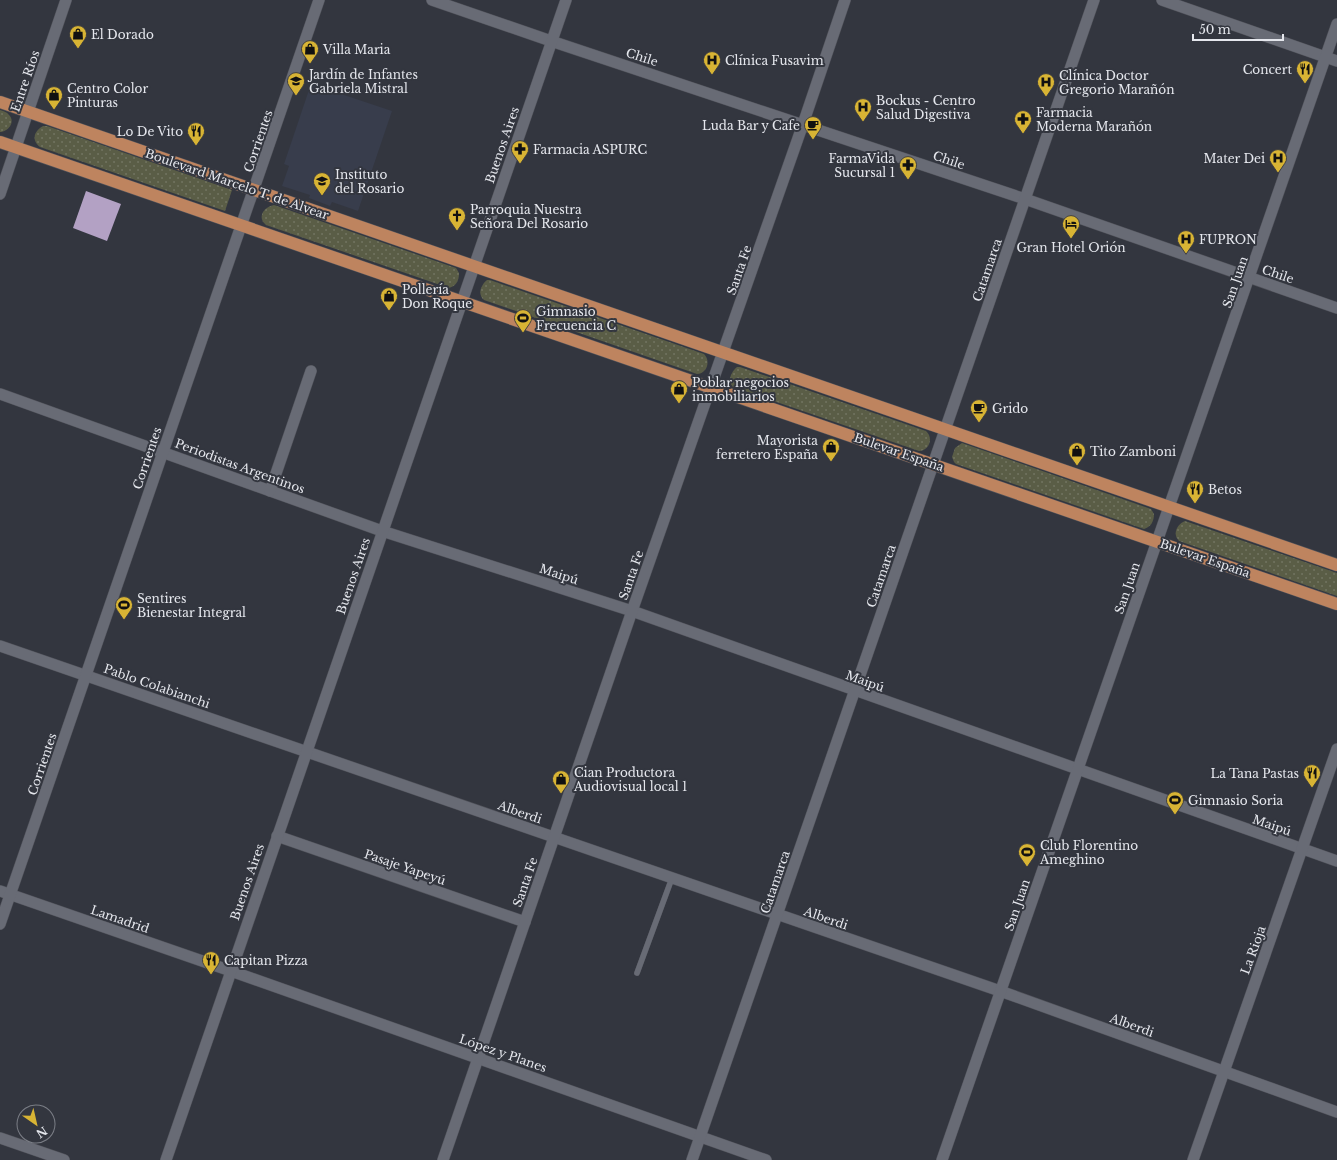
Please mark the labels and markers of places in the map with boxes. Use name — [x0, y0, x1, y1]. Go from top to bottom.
shop icon: El Dorado — [68, 24, 88, 49]
place label: El Dorado — [91, 27, 154, 42]
shop icon: Villa Maria — [300, 39, 320, 64]
place label: Villa Maria — [322, 42, 391, 57]
hospital icon: Clínica Fusavim — [702, 50, 722, 75]
place label: Clínica Fusavim — [725, 53, 824, 68]
restaurant icon: Concert — [1295, 59, 1315, 84]
place label: Concert — [1243, 62, 1292, 77]
place label: Jardín de Infantes Gabriela Mistral — [307, 67, 418, 96]
place label: Clínica Doctor Gregorio Marañón — [1059, 68, 1174, 97]
school or university icon: Jardín de Infantes Gabriela Mistral — [286, 71, 306, 96]
hospital icon: Clínica Doctor Gregorio Marañón — [1036, 72, 1056, 97]
place label: Centro Color Pinturas — [67, 81, 148, 110]
shop icon: Centro Color Pinturas — [44, 85, 64, 110]
place label: Bockus - Centro Salud Digestiva — [876, 93, 976, 122]
hospital icon: Bockus - Centro Salud Digestiva — [853, 97, 873, 122]
place label: Farmacia Moderna Marañón — [1036, 105, 1152, 134]
pharmacy icon: Farmacia Moderna Marañón — [1013, 109, 1033, 134]
cafe icon: Luda Bar y Cafe — [803, 115, 823, 140]
place label: Luda Bar y Cafe — [702, 118, 800, 133]
restaurant icon: Lo De Vito — [186, 121, 206, 146]
place label: Lo De Vito — [117, 124, 183, 139]
pharmacy icon: Farmacia ASPURC — [510, 139, 530, 164]
place label: Farmacia ASPURC — [533, 142, 647, 157]
hospital icon: Mater Dei — [1268, 148, 1288, 173]
place label: FarmaVida Sucursal 1 — [829, 151, 895, 180]
place label: Mater Dei — [1203, 151, 1265, 166]
pharmacy icon: FarmaVida Sucursal 1 — [898, 155, 918, 180]
place label: Instituto del Rosario — [335, 167, 404, 196]
school or university icon: Instituto del Rosario — [312, 171, 332, 196]
place label: Parroquia Nuestra Señora Del Rosario — [470, 202, 588, 231]
church icon: Parroquia Nuestra Señora Del Rosario — [447, 206, 467, 231]
hotel icon: Gran Hotel Orión — [1061, 214, 1081, 239]
hospital icon: FUPRON — [1176, 229, 1196, 254]
place label: FUPRON — [1199, 232, 1257, 247]
place label: Gran Hotel Orión — [1016, 240, 1126, 255]
place label: Pollería Don Roque — [402, 282, 472, 311]
shop icon: Pollería Don Roque — [379, 286, 399, 311]
place label: Gimnasio Frecuencia C — [536, 304, 616, 333]
sports icon: Gimnasio Frecuencia C — [513, 308, 533, 333]
place label: Poblar negocios inmobiliarios — [692, 375, 789, 404]
shop icon: Poblar negocios inmobiliarios — [669, 379, 689, 404]
cafe icon: Grido — [969, 398, 989, 423]
place label: Grido — [992, 401, 1028, 416]
place label: Mayorista ferretero España — [716, 433, 818, 462]
shop icon: Mayorista ferretero España — [821, 437, 841, 462]
shop icon: Tito Zamboni — [1067, 441, 1087, 466]
place label: Tito Zamboni — [1090, 444, 1176, 459]
restaurant icon: Betos — [1185, 479, 1205, 504]
place label: Betos — [1208, 482, 1242, 497]
place label: Sentires Bienestar Integral — [137, 591, 246, 620]
sports icon: Sentires Bienestar Integral — [114, 595, 134, 620]
restaurant icon: La Tana Pastas — [1302, 763, 1322, 788]
place label: Cian Productora Audiovisual local 1 — [573, 765, 687, 794]
place label: La Tana Pastas — [1211, 766, 1299, 781]
shop icon: Cian Productora Audiovisual local 1 — [551, 769, 571, 794]
sports icon: Gimnasio Soria — [1165, 790, 1185, 815]
place label: Gimnasio Soria — [1188, 793, 1284, 808]
place label: Club Florentino Ameghino — [1039, 838, 1138, 867]
sports icon: Club Florentino Ameghino — [1017, 842, 1037, 867]
restaurant icon: Capitan Pizza — [201, 950, 221, 975]
place label: Capitan Pizza — [224, 953, 308, 968]

